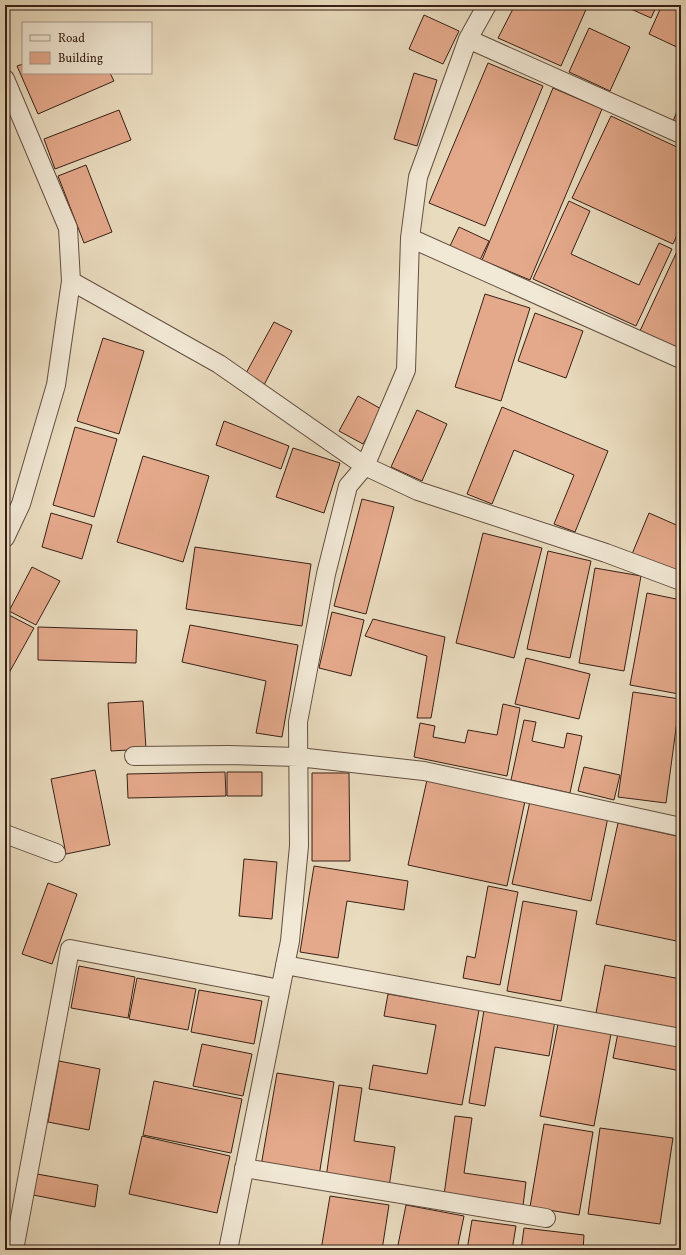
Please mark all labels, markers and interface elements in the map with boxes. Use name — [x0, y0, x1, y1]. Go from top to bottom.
legend — [22, 22, 152, 74]
text: Road — [58, 31, 85, 47]
text: Building — [58, 51, 103, 67]

